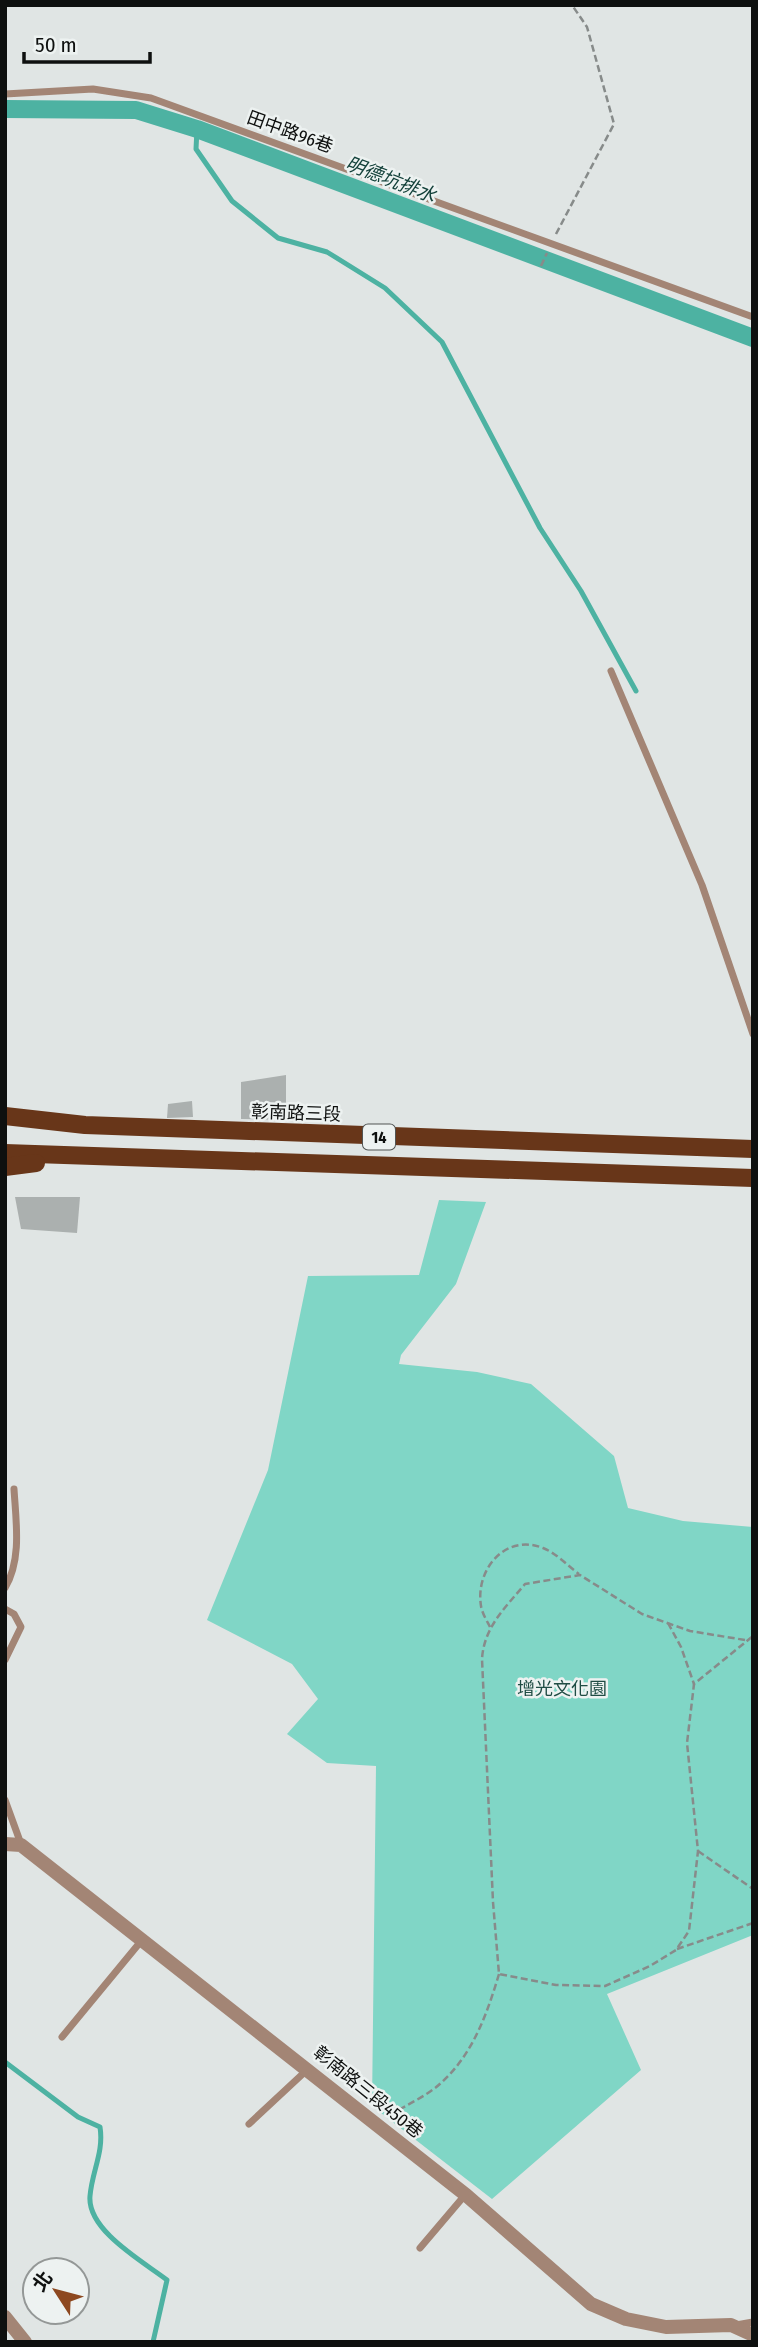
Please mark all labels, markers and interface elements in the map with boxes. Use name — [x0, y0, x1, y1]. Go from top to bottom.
scale bar — [24, 21, 150, 65]
text: 50 m — [35, 32, 77, 58]
street label: 田中路96巷 — [244, 106, 336, 158]
water label: 明德坑排水 — [342, 152, 440, 208]
street label: 彰南路三段 — [251, 1100, 341, 1126]
road number: 14 — [363, 1124, 395, 1149]
park label: 增光文化園 — [517, 1678, 607, 1700]
street label: 彰南路三段450巷 — [309, 2041, 427, 2143]
north arrow — [21, 2256, 91, 2326]
text: 北 — [28, 2267, 58, 2296]

